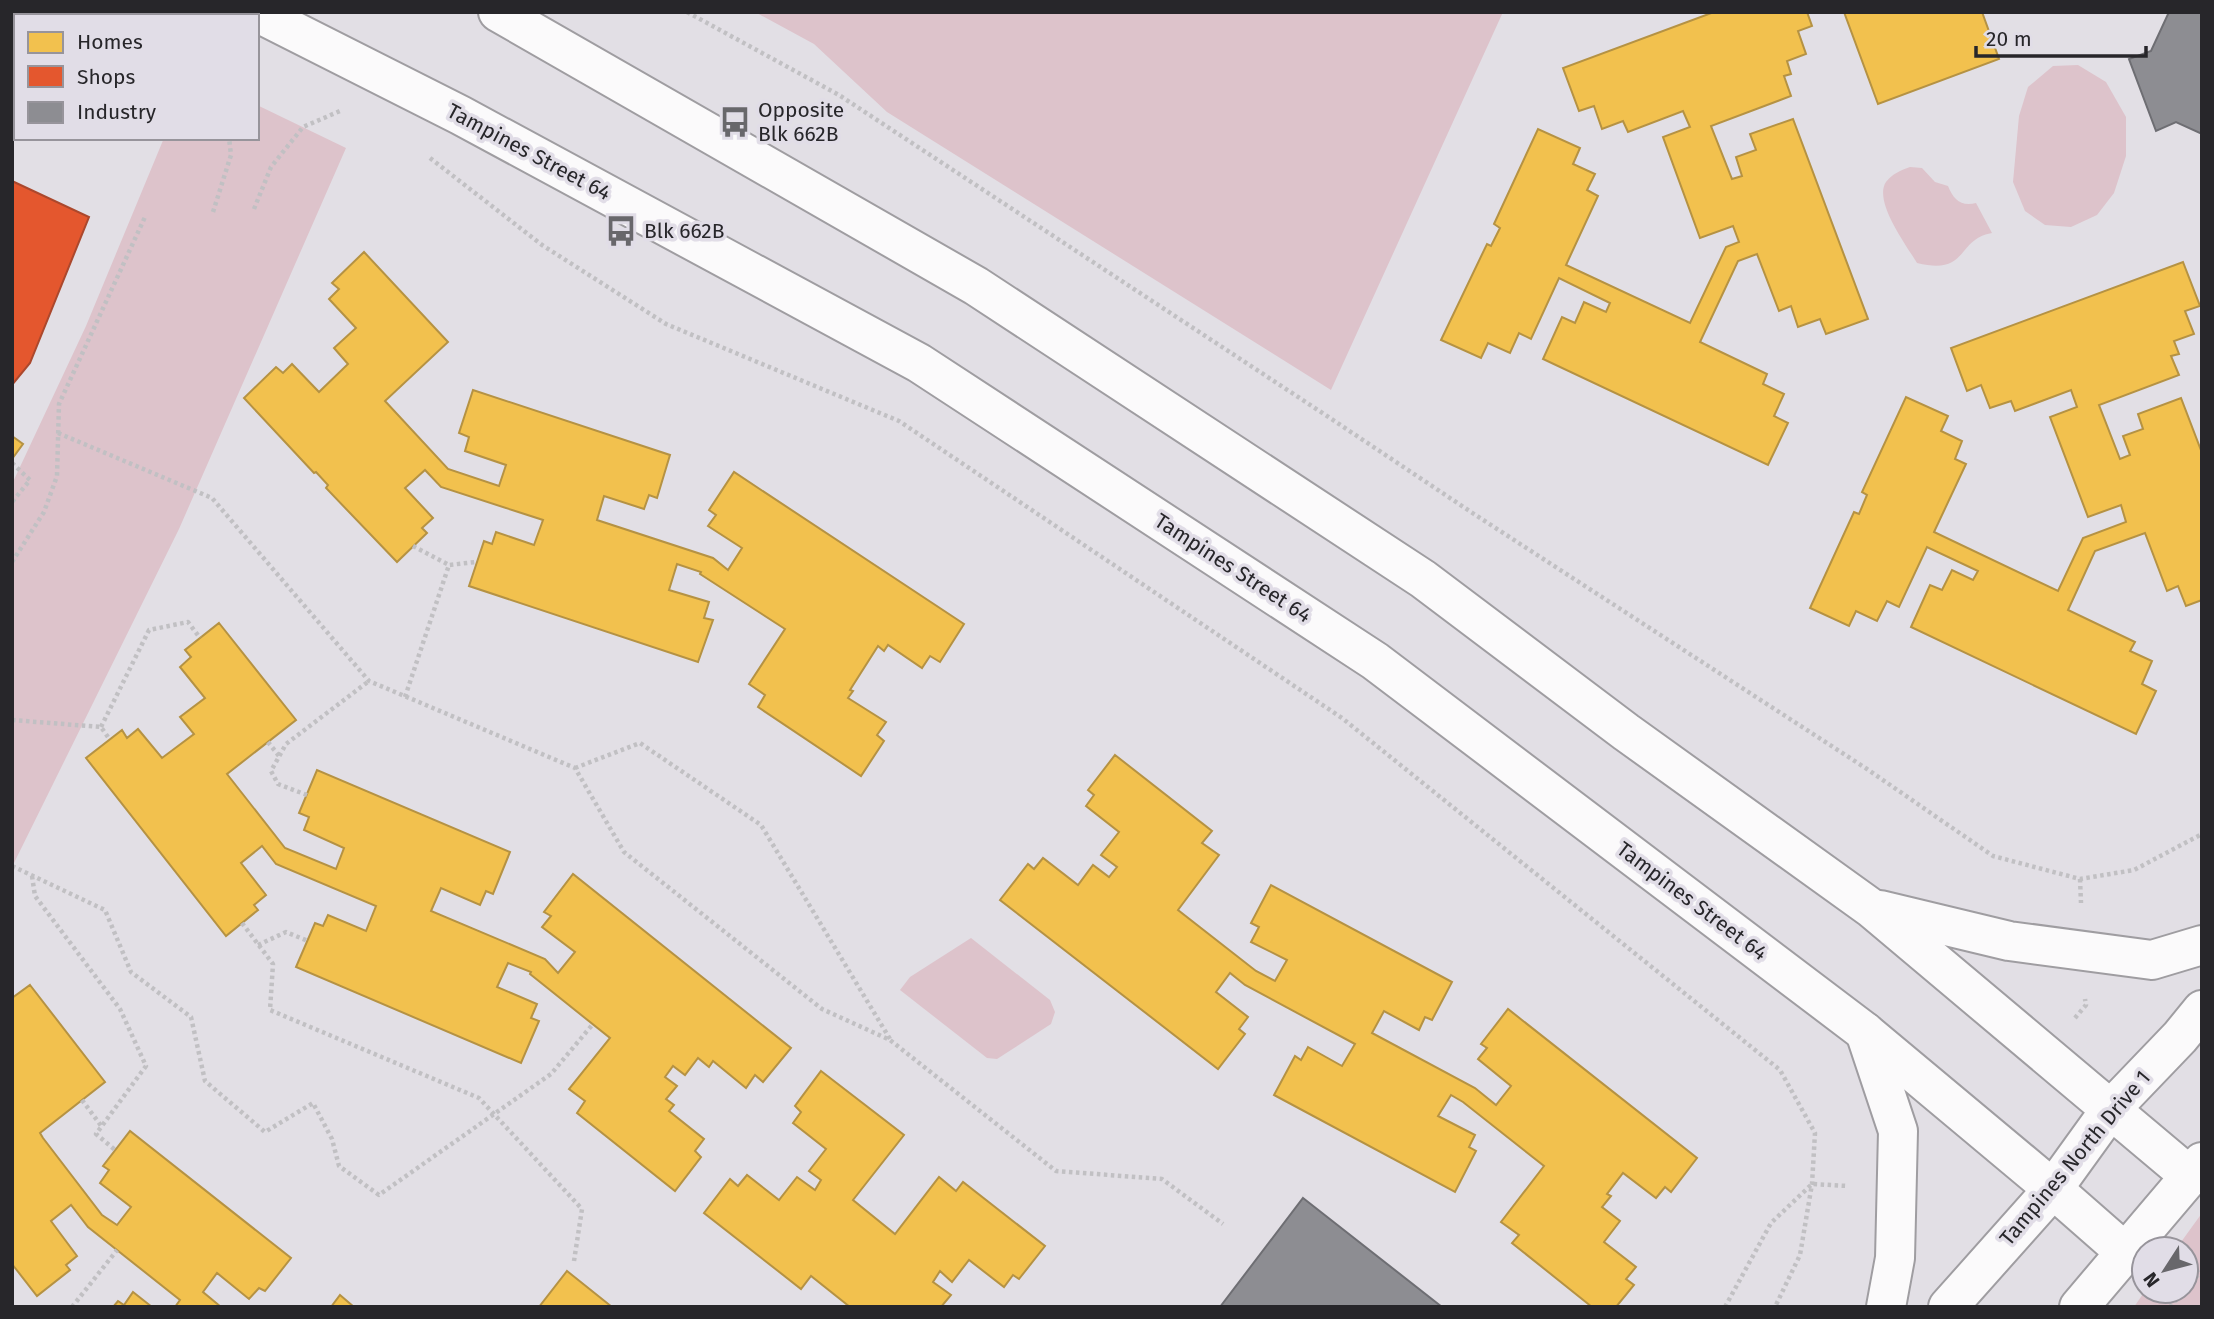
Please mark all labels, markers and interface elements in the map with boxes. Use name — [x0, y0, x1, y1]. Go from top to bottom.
legend — [14, 14, 259, 140]
scale bar — [1976, 14, 2146, 58]
text: 20 m — [1986, 26, 2032, 52]
text: Homes — [77, 29, 143, 55]
text: Shops — [77, 64, 135, 90]
place label: Opposite Blk 662B — [758, 97, 844, 147]
street label: Tampines Street 64 — [443, 98, 615, 206]
text: Industry — [77, 99, 157, 125]
bus stop icon: Opposite Blk 662B — [718, 105, 752, 139]
bus stop icon: Blk 662B — [604, 214, 638, 248]
place label: Blk 662B — [644, 218, 725, 244]
street label: Tampines Street 64 — [1150, 508, 1316, 628]
street label: Tampines Street 64 — [1612, 836, 1772, 966]
street label: Tampines North Drive 1 — [1994, 1065, 2156, 1251]
north arrow — [2130, 1235, 2200, 1305]
text: N — [2139, 1268, 2165, 1292]

